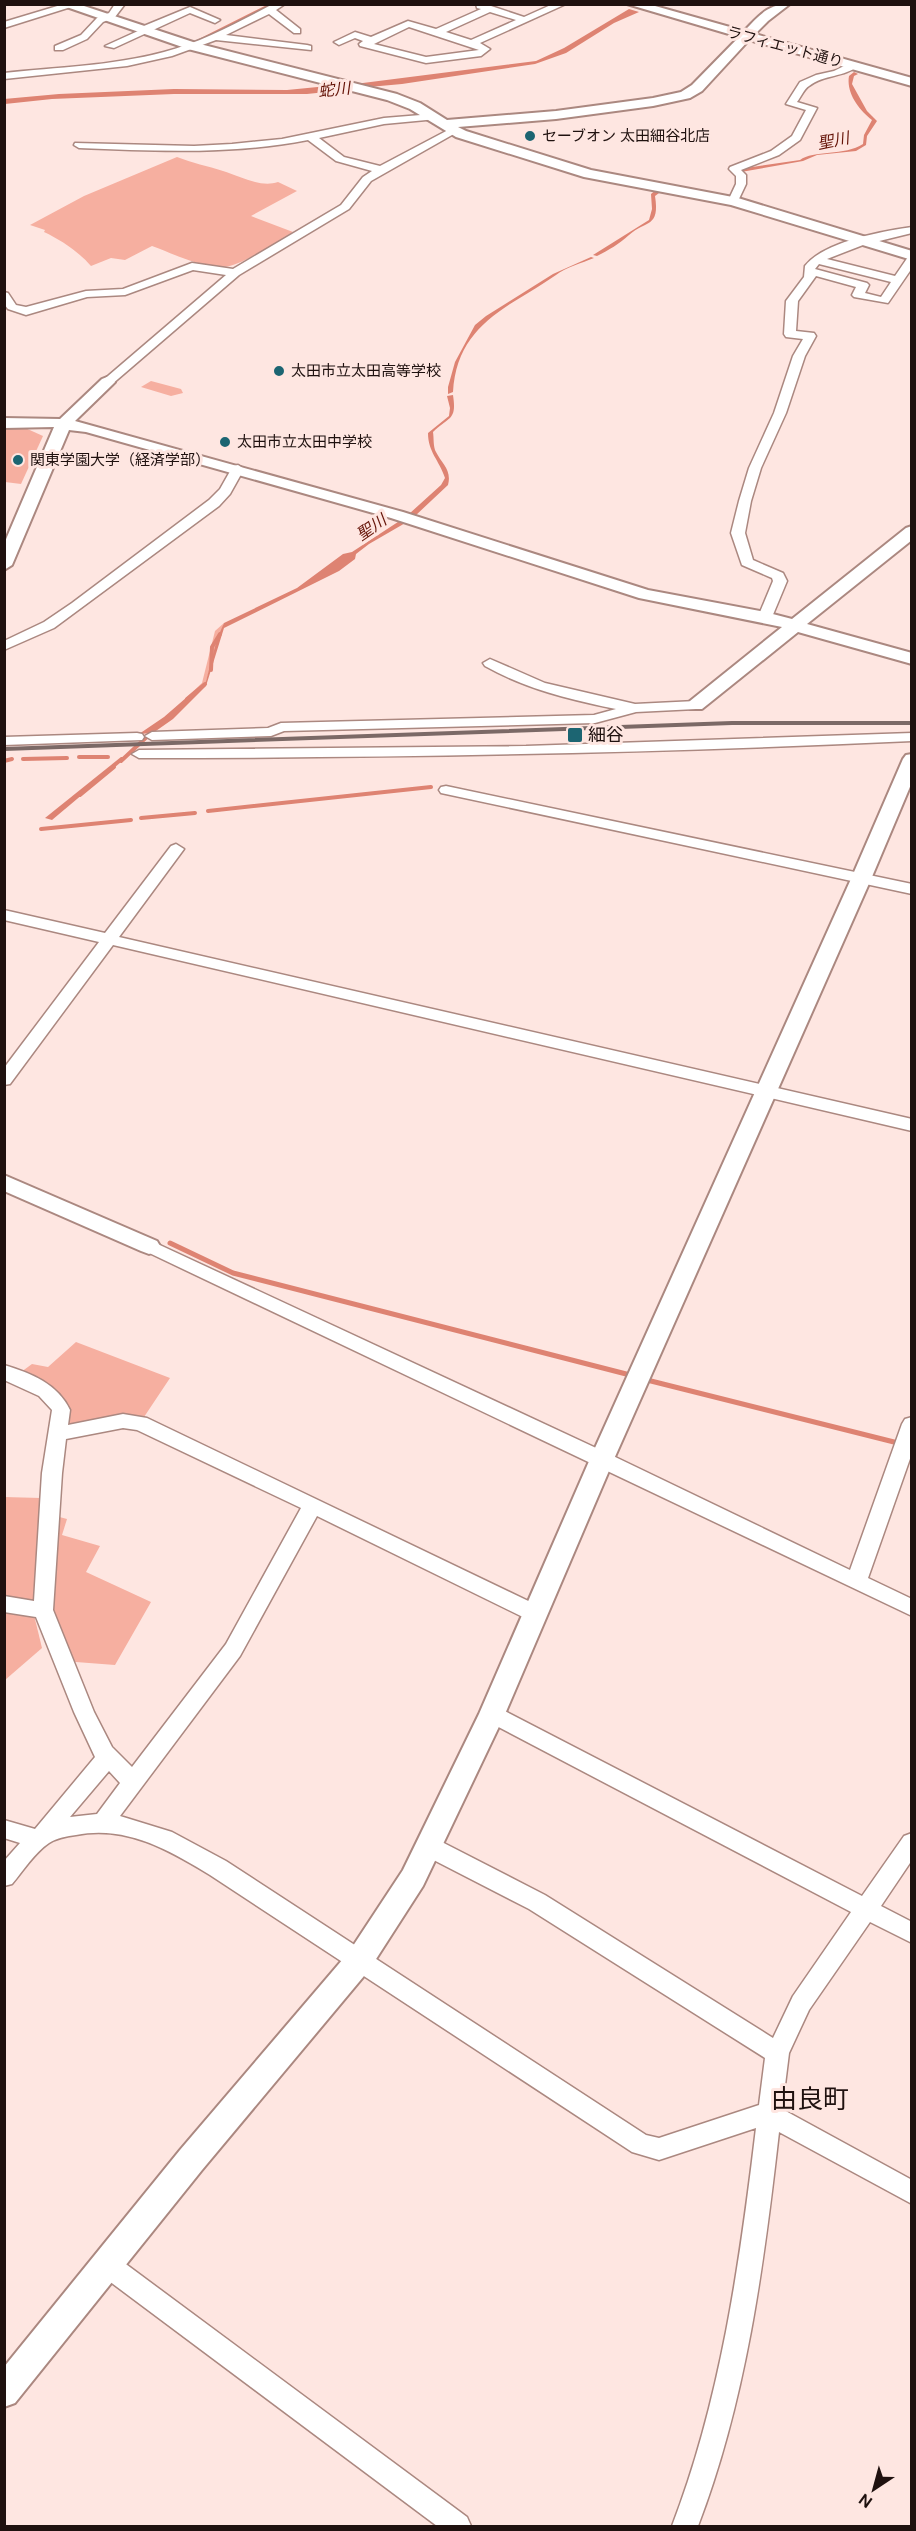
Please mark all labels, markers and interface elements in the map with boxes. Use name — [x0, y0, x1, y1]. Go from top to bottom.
street label: ラフィエット通り — [725, 22, 845, 72]
water label: 蛇川 — [317, 77, 353, 102]
place label: セーブオン 太田細谷北店 — [542, 126, 710, 146]
water label: 聖川 — [815, 127, 853, 154]
marker: セーブオン 太田細谷北店 — [523, 129, 537, 143]
place label: 太田市立太田高等学校 — [291, 361, 441, 381]
marker: 太田市立太田高等学校 — [272, 364, 286, 378]
place label: 太田市立太田中学校 — [237, 432, 372, 452]
marker: 太田市立太田中学校 — [218, 435, 232, 449]
place label: 関東学園大学（経済学部） — [30, 450, 210, 470]
marker: 関東学園大学（経済学部） — [11, 453, 25, 467]
water label: 聖川 — [352, 508, 392, 545]
place label: 細谷 — [588, 723, 624, 747]
marker: 細谷 — [566, 726, 584, 744]
district label: 由良町 — [771, 2082, 849, 2116]
north arrow — [844, 2459, 904, 2519]
text: N — [855, 2489, 876, 2513]

